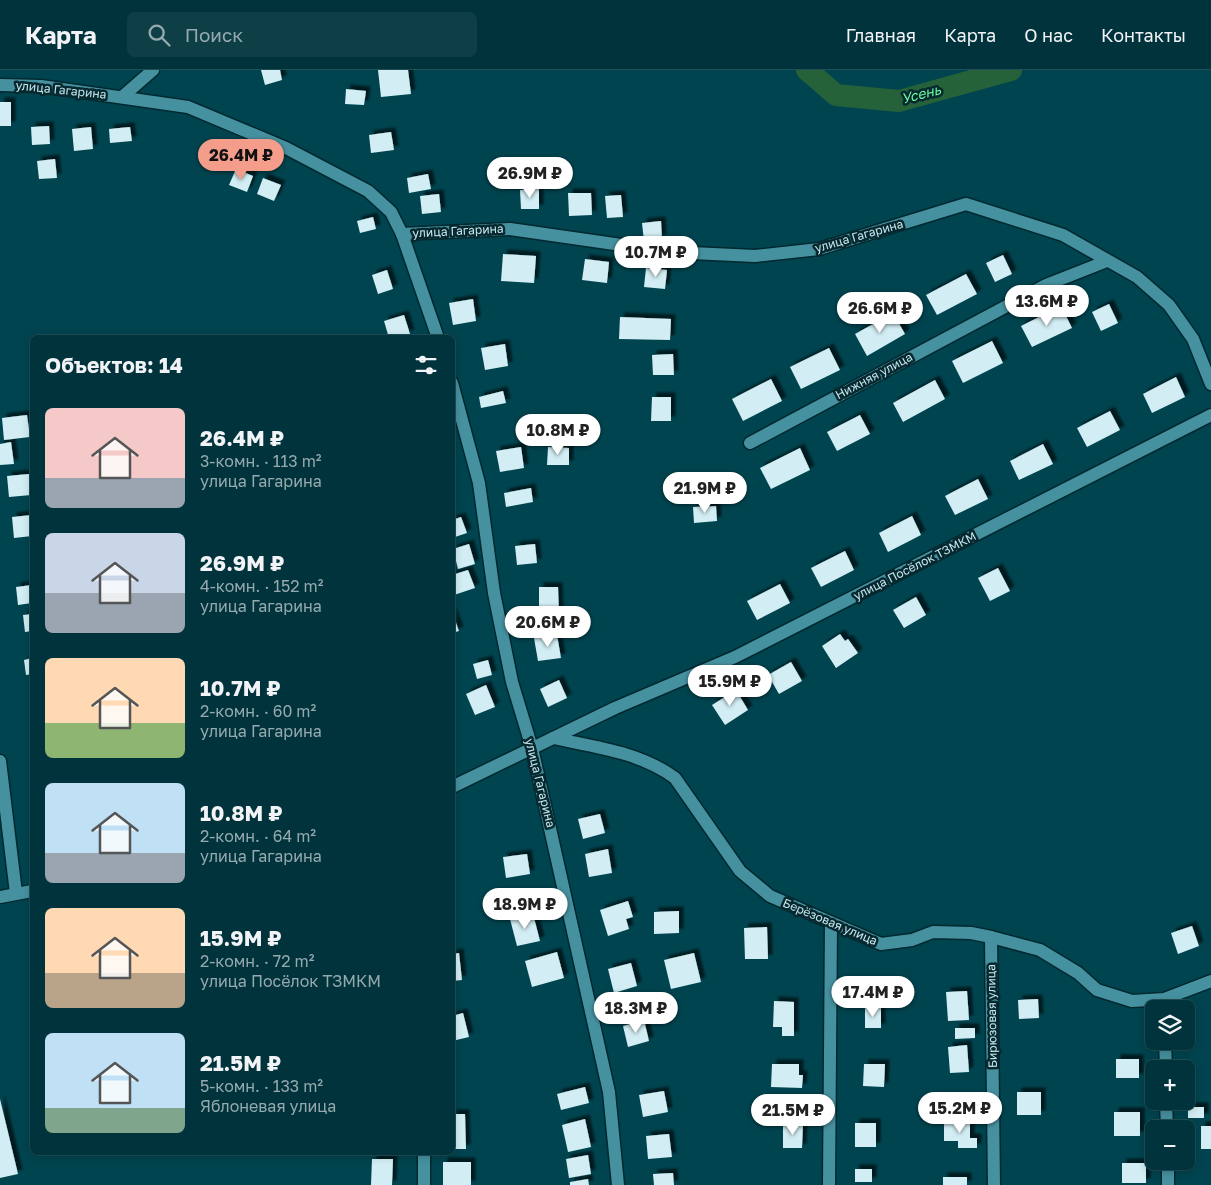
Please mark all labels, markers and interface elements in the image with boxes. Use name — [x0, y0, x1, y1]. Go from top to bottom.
search box — [127, 12, 477, 57]
text: Карта — [25, 20, 97, 49]
icon: search — [145, 21, 173, 49]
text: Поиск — [185, 23, 243, 46]
text: Главная — [846, 24, 916, 46]
text: Карта — [944, 24, 996, 46]
text: О нас — [1024, 24, 1073, 46]
text: Контакты — [1101, 24, 1186, 46]
street label: улица Гагарина — [15, 77, 107, 102]
water label: Усень — [899, 80, 943, 107]
pin: 26.4M ₽ — [195, 138, 287, 181]
text: 26.4M ₽ — [209, 145, 273, 165]
pin: 26.9M ₽ — [484, 156, 576, 199]
text: 26.9M ₽ — [498, 163, 562, 183]
street label: улица Гагарина — [813, 216, 905, 255]
street label: улица Гагарина — [412, 221, 504, 240]
pin: 10.7M ₽ — [610, 236, 702, 278]
text: 10.7M ₽ — [625, 242, 687, 262]
pin: 13.6M ₽ — [1001, 284, 1093, 327]
text: 13.6M ₽ — [1016, 291, 1078, 311]
pin: 26.6M ₽ — [834, 292, 926, 334]
text: 26.6M ₽ — [848, 298, 912, 318]
street label: Нижняя улица — [833, 349, 915, 402]
icon: filters — [412, 351, 440, 379]
text: Объектов: 14 — [45, 352, 183, 378]
pin: 10.8M ₽ — [512, 414, 604, 456]
text: 10.8M ₽ — [526, 420, 590, 440]
text: 26.4M ₽ — [200, 425, 284, 451]
icon: home — [85, 428, 145, 488]
text: 3-комн. · 113 m² — [200, 451, 322, 471]
text: улица Гагарина — [200, 471, 322, 491]
pin: 21.9M ₽ — [659, 472, 751, 514]
text: 21.9M ₽ — [674, 478, 736, 498]
street label: улица Посёлок ТЗМКМ — [851, 528, 979, 603]
text: 26.9M ₽ — [200, 550, 284, 576]
icon: home — [85, 553, 145, 613]
text: 4-комн. · 152 m² — [200, 576, 323, 596]
text: улица Гагарина — [200, 596, 322, 616]
pin: 20.6M ₽ — [502, 606, 594, 648]
text: 20.6M ₽ — [516, 612, 580, 632]
pin: 15.9M ₽ — [684, 664, 776, 707]
text: 15.9M ₽ — [699, 671, 761, 691]
text: 10.7M ₽ — [200, 675, 281, 701]
icon: home — [85, 678, 145, 738]
text: 2-комн. · 60 m² — [200, 701, 316, 721]
text: улица Гагарина — [200, 721, 322, 741]
street label: улица Гагарина — [522, 737, 559, 829]
text: 10.8M ₽ — [200, 800, 283, 826]
icon: home — [85, 803, 145, 863]
text: 2-комн. · 64 m² — [200, 826, 316, 846]
text: улица Гагарина — [200, 846, 322, 866]
pin: 18.9M ₽ — [479, 888, 571, 930]
text: 18.9M ₽ — [494, 894, 556, 914]
street label: Берёзовая улица — [781, 895, 880, 948]
text: 15.9M ₽ — [200, 925, 282, 951]
icon: home — [85, 928, 145, 988]
text: 2-комн. · 72 m² — [200, 951, 314, 971]
street label: Бирюзовая улица — [983, 964, 1000, 1068]
text: улица Посёлок ТЗМКМ — [200, 971, 381, 991]
pin: 17.4M ₽ — [827, 976, 919, 1018]
text: 17.4M ₽ — [842, 982, 904, 1002]
pin: 18.3M ₽ — [590, 992, 682, 1034]
text: 18.3M ₽ — [605, 998, 667, 1018]
map controls — [1145, 1000, 1195, 1170]
button: layers — [1145, 1000, 1195, 1050]
text: 21.5M ₽ — [200, 1050, 281, 1076]
icon: home — [85, 1053, 145, 1113]
button: + — [1145, 1060, 1195, 1110]
text: 5-комн. · 133 m² — [200, 1076, 323, 1096]
pin: 15.2M ₽ — [914, 1092, 1006, 1134]
pin: 21.5M ₽ — [747, 1094, 839, 1136]
text: Яблоневая улица — [200, 1096, 336, 1116]
text: 15.2M ₽ — [929, 1098, 991, 1118]
text: 21.5M ₽ — [762, 1100, 824, 1120]
button: − — [1145, 1120, 1195, 1170]

